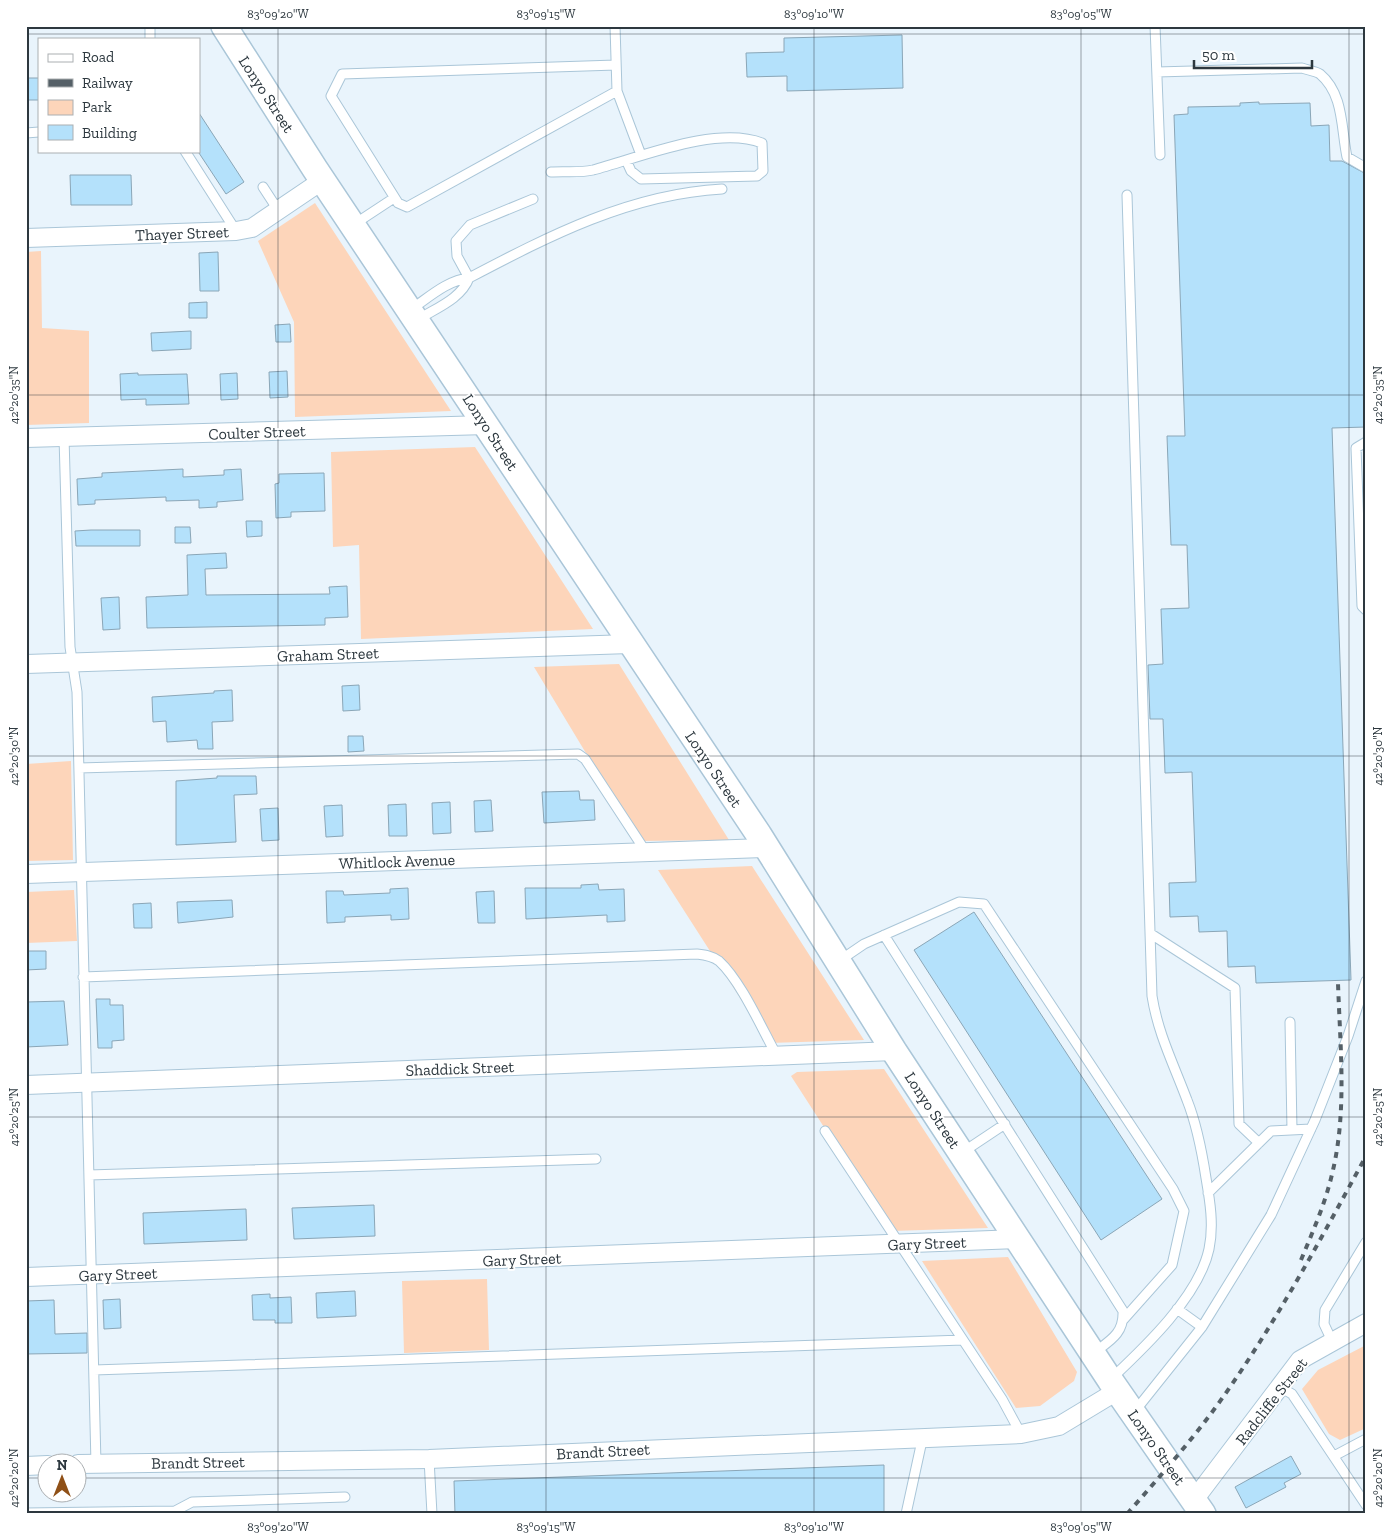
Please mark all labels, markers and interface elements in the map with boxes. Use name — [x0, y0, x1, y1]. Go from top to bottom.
text: 83°09'20"W — [247, 7, 309, 21]
text: 83°09'15"W — [516, 7, 576, 21]
text: 83°09'10"W — [784, 7, 845, 21]
text: 83°09'05"W — [1050, 7, 1112, 21]
legend — [38, 38, 200, 152]
scale bar — [1194, 38, 1312, 70]
text: 50 m — [1202, 46, 1235, 64]
text: Road — [82, 48, 115, 66]
street label: Lonyo Street — [235, 52, 298, 136]
text: Railway — [82, 74, 133, 92]
text: Park — [82, 98, 112, 116]
text: Building — [82, 124, 137, 142]
street label: Thayer Street — [135, 222, 229, 245]
text: 42°20'35"N — [7, 366, 21, 424]
text: 42°20'35"N — [1371, 366, 1385, 424]
street label: Lonyo Street — [459, 390, 522, 474]
street label: Coulter Street — [208, 421, 306, 444]
street label: Graham Street — [277, 643, 379, 666]
text: 42°20'30"N — [7, 726, 21, 785]
text: 42°20'30"N — [1371, 726, 1385, 785]
street label: Lonyo Street — [681, 728, 746, 811]
street label: Whitlock Avenue — [339, 850, 455, 873]
street label: Shaddick Street — [405, 1057, 515, 1080]
street label: Lonyo Street — [901, 1068, 964, 1152]
text: 42°20'25"N — [7, 1088, 21, 1146]
text: 42°20'25"N — [1371, 1088, 1385, 1146]
street label: Gary Street — [887, 1233, 967, 1254]
street label: Gary Street — [482, 1249, 562, 1270]
street label: Gary Street — [78, 1264, 158, 1285]
street label: Radcliffe Street — [1231, 1354, 1311, 1449]
street label: Lonyo Street — [1124, 1406, 1190, 1489]
street label: Brandt Street — [556, 1440, 650, 1463]
text: 42°20'20"N — [7, 1448, 21, 1508]
text: 42°20'20"N — [1371, 1448, 1385, 1508]
north arrow — [38, 1452, 88, 1502]
street label: Brandt Street — [151, 1452, 245, 1473]
text: N — [57, 1457, 68, 1474]
text: 83°09'20"W — [247, 1520, 309, 1534]
text: 83°09'15"W — [516, 1520, 576, 1534]
text: 83°09'10"W — [784, 1520, 845, 1534]
text: 83°09'05"W — [1050, 1520, 1112, 1534]

